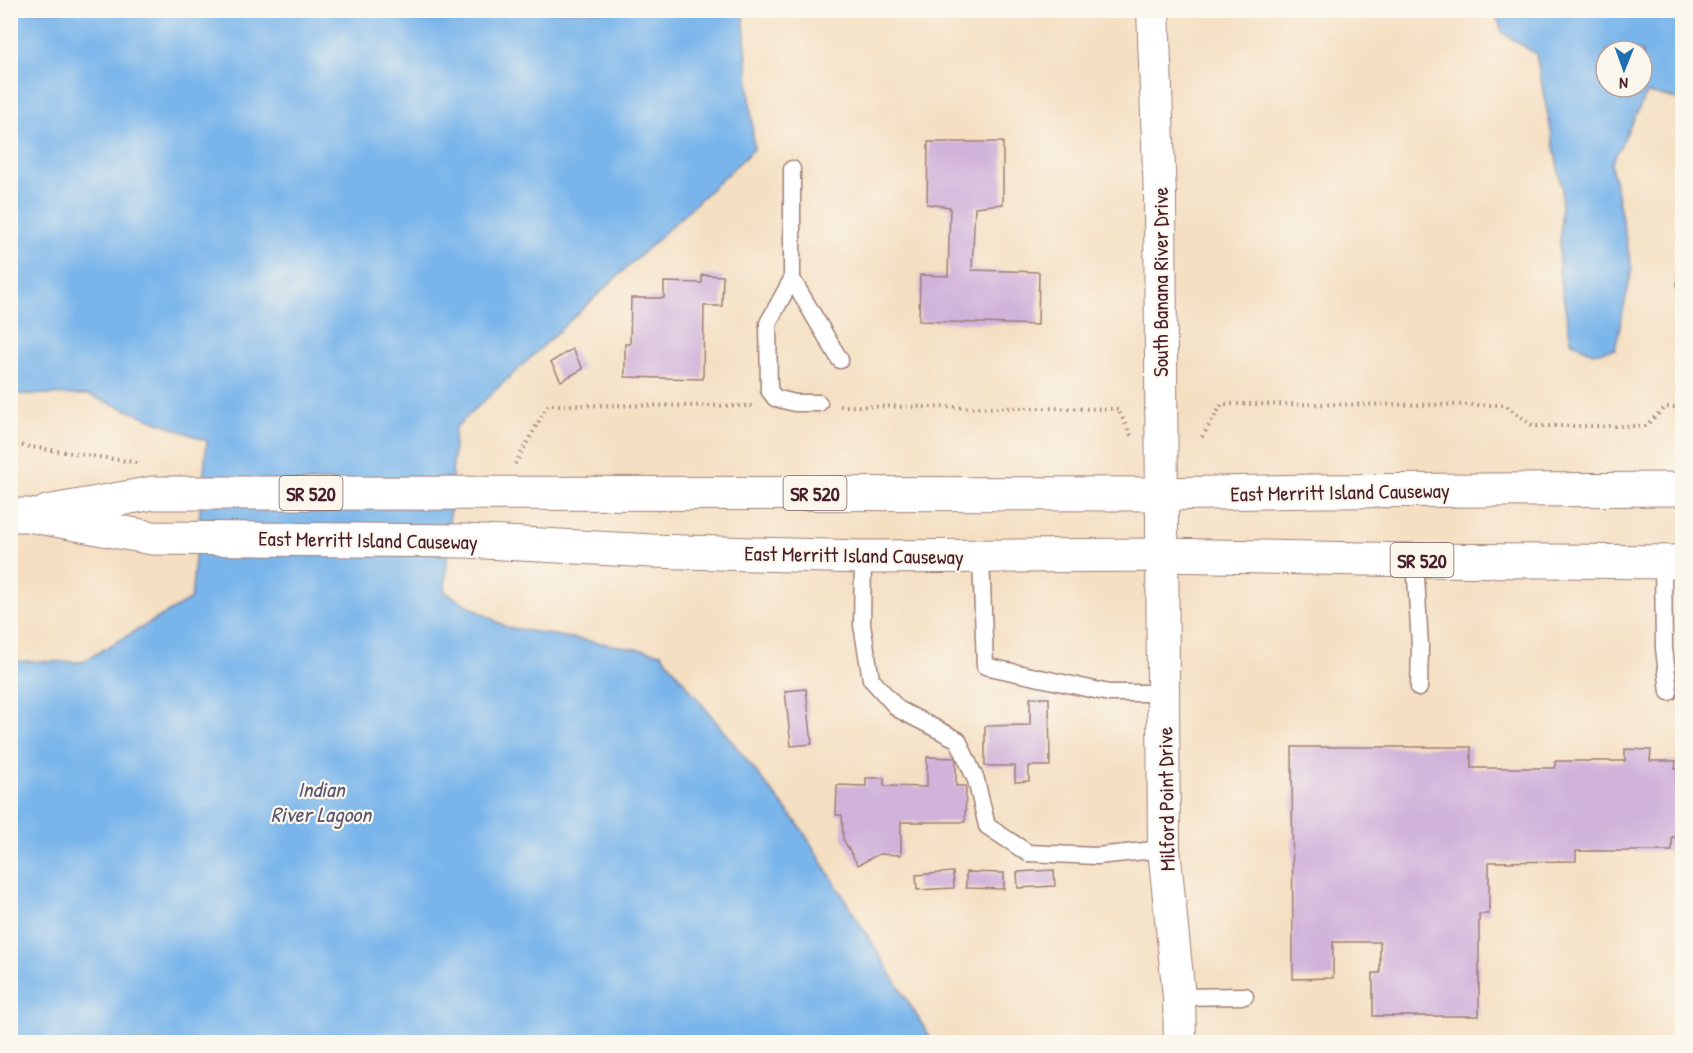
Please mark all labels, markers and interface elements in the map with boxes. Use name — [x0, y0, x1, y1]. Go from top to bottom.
north arrow — [1594, 39, 1654, 99]
text: N — [1619, 73, 1628, 95]
street label: South Banana River Drive — [1146, 187, 1175, 377]
road number: SR 520 — [280, 476, 342, 510]
road number: SR 520 — [784, 476, 846, 510]
street label: East Merritt Island Causeway — [1230, 476, 1450, 508]
street label: East Merritt Island Causeway — [258, 524, 478, 556]
street label: East Merritt Island Causeway — [744, 539, 964, 571]
road number: SR 520 — [1390, 543, 1454, 577]
street label: Milford Point Drive — [1150, 727, 1182, 871]
water label: Indian River Lagoon — [271, 774, 373, 829]

